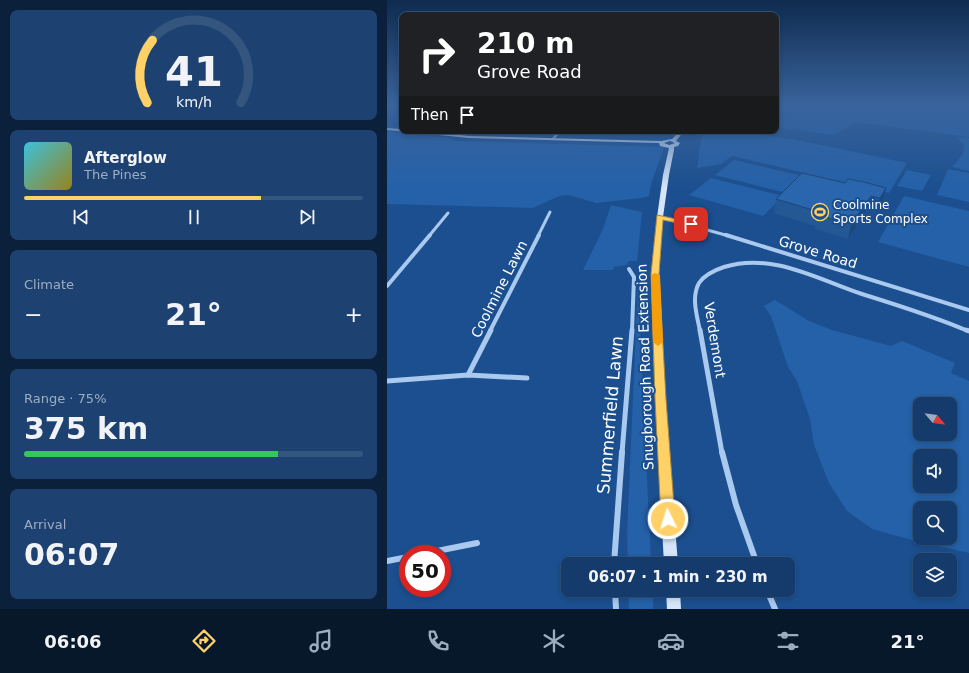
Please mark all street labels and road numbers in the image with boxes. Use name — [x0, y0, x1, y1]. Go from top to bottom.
street label: Grove Road — [777, 232, 859, 272]
street label: Coolmine Lawn — [468, 238, 530, 340]
street label: Snugborough Road Extension — [633, 264, 657, 470]
street label: Verdemont — [701, 301, 729, 380]
street label: Summerfield Lawn — [593, 335, 627, 495]

